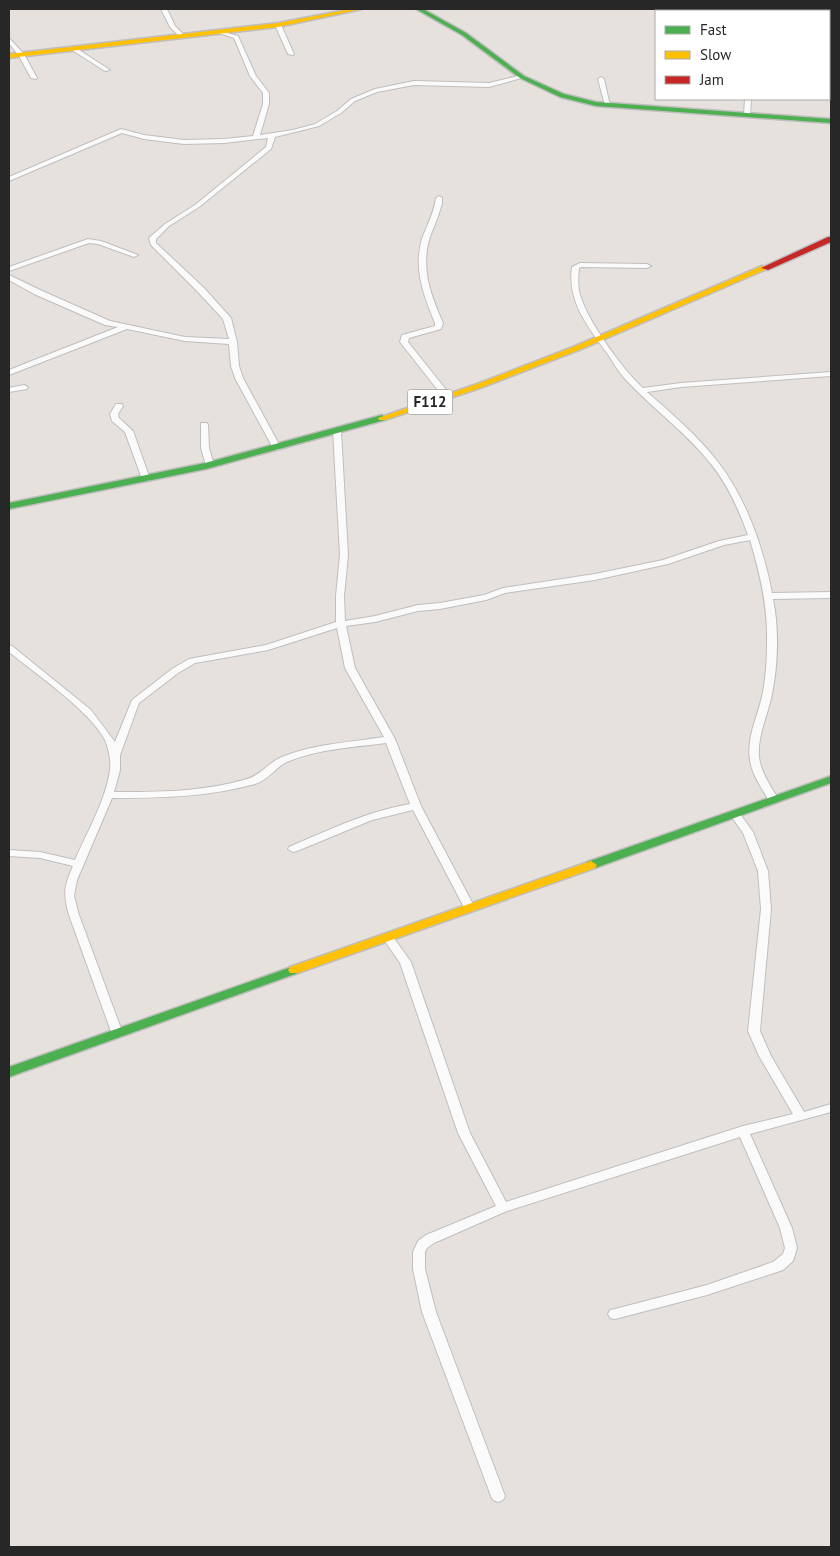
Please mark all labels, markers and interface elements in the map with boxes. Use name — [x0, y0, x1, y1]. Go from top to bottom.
legend — [655, 10, 830, 100]
text: Fast — [700, 20, 727, 39]
text: Slow — [700, 45, 731, 64]
text: Jam — [699, 70, 724, 89]
road number: F112 — [408, 390, 452, 414]

